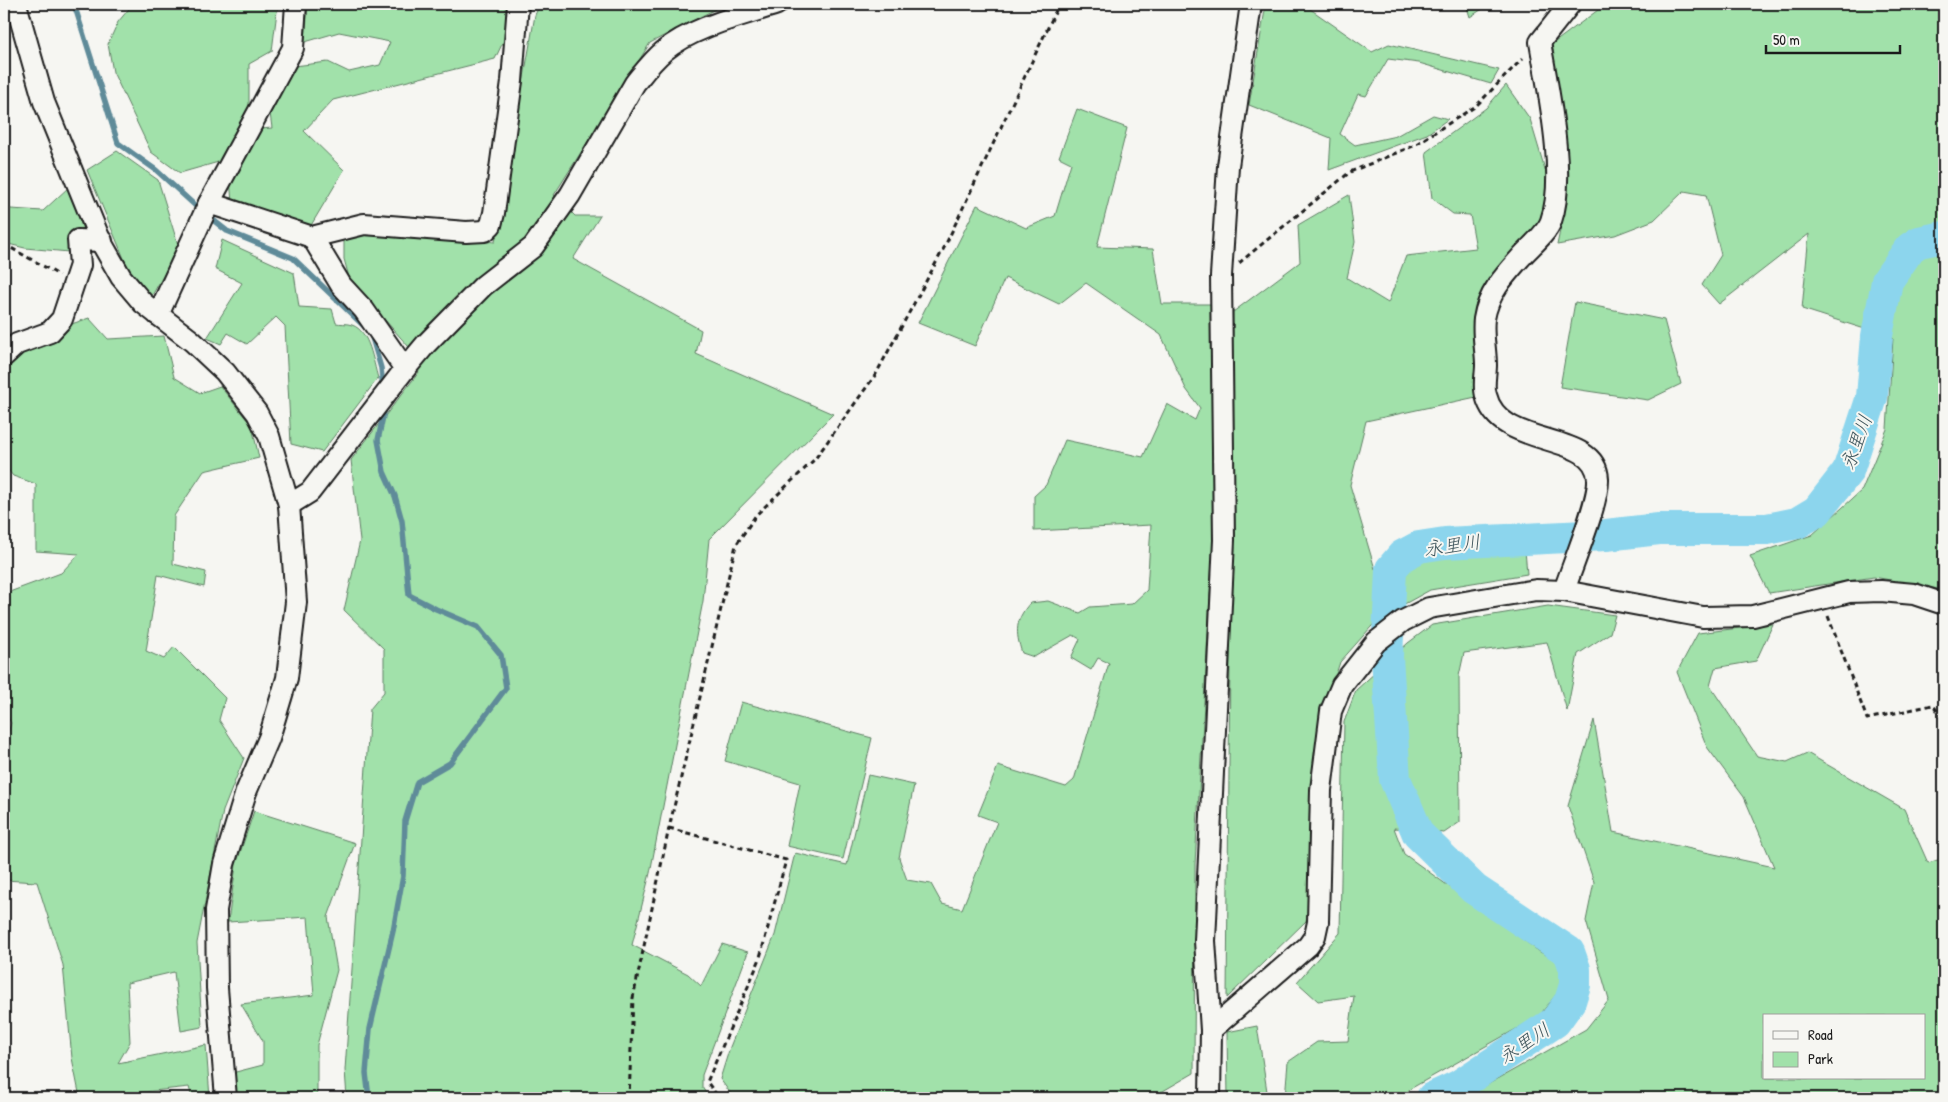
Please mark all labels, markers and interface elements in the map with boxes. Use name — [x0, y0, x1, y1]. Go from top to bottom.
scale bar — [1766, 22, 1899, 54]
text: 50 m — [1773, 29, 1800, 50]
water label: 永里川 — [1834, 411, 1878, 473]
water label: 永里川 — [1422, 528, 1482, 562]
legend — [1763, 1014, 1926, 1080]
water label: 永里川 — [1493, 1016, 1555, 1070]
text: Road — [1808, 1024, 1833, 1045]
text: Park — [1808, 1048, 1833, 1069]

